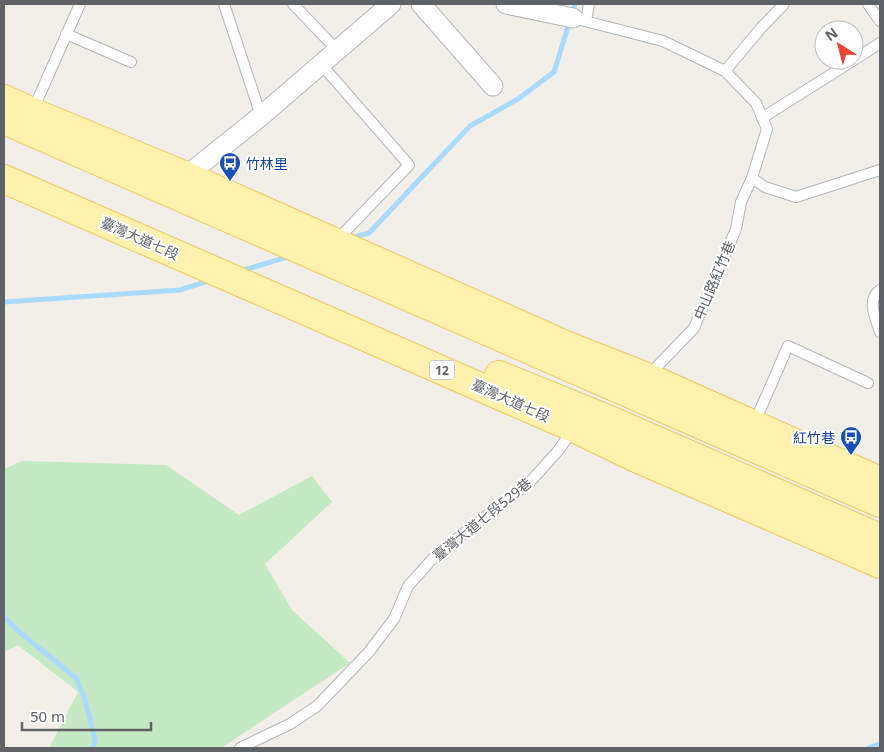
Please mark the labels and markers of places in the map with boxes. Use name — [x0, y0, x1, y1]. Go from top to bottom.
bus stop icon: 竹林里 — [218, 151, 242, 182]
place label: 竹林里 — [246, 154, 288, 173]
bus stop icon: 紅竹巷 — [839, 425, 863, 456]
place label: 紅竹巷 — [793, 428, 835, 447]

